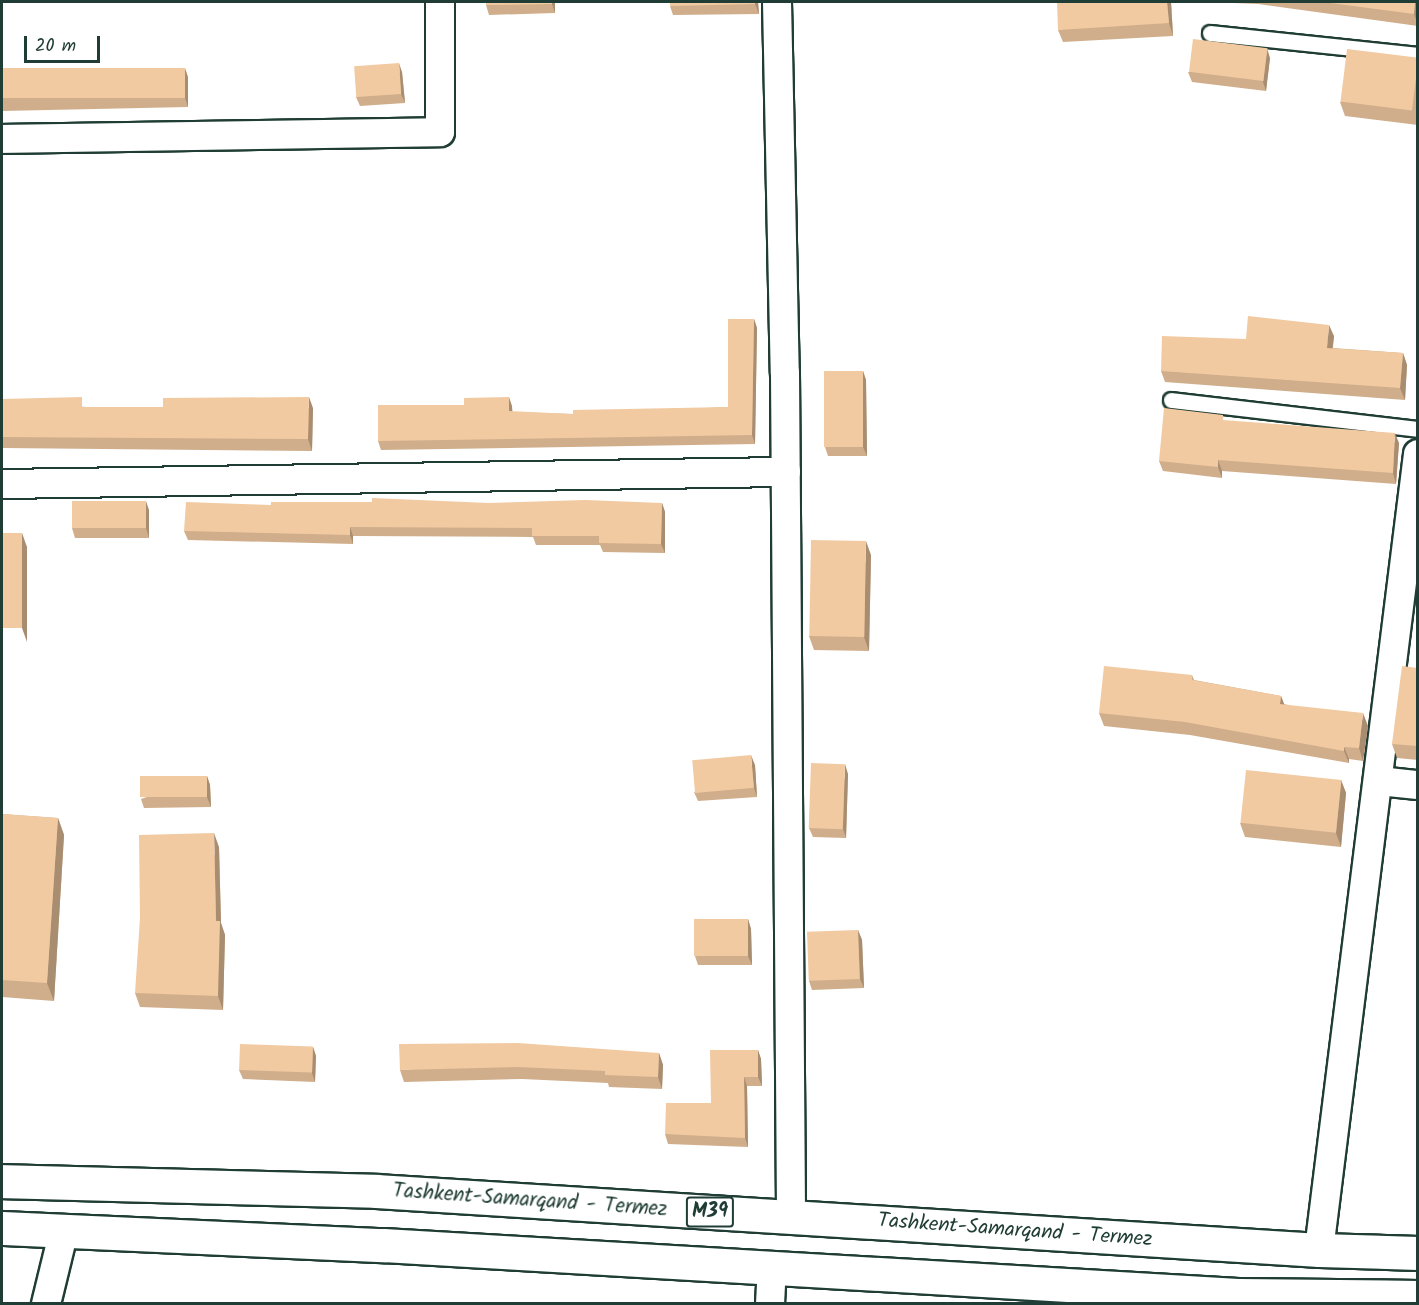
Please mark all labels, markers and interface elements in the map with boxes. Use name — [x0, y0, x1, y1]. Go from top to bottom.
scale bar — [27, 24, 104, 62]
text: 20 m — [35, 32, 76, 61]
street label: Tashkent-Samarqand - Termez — [392, 1179, 668, 1223]
road number: M39 — [684, 1195, 736, 1229]
street label: Tashkent-Samarqand - Termez — [877, 1209, 1153, 1253]

